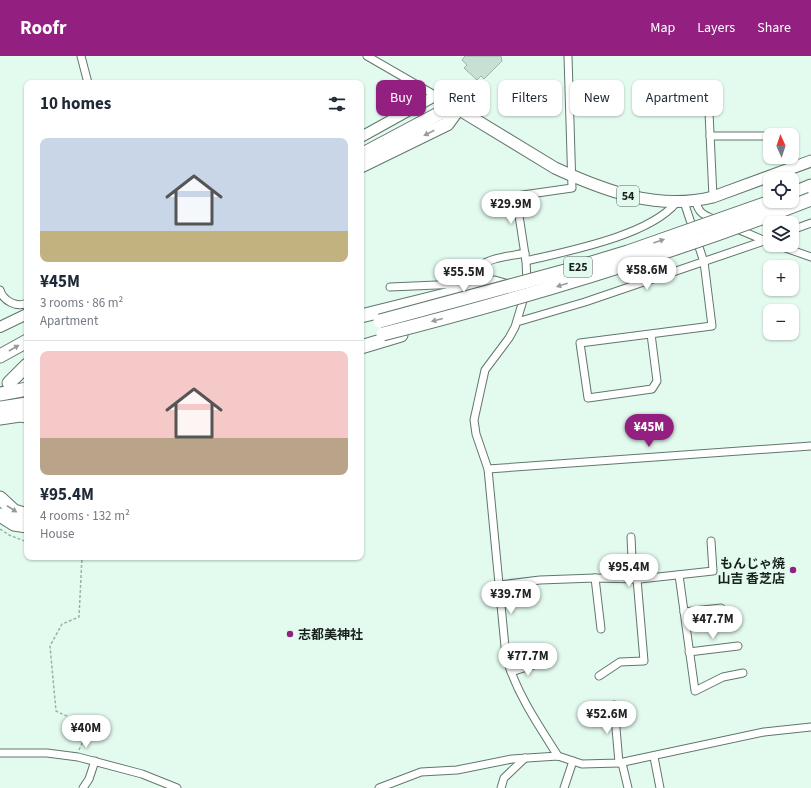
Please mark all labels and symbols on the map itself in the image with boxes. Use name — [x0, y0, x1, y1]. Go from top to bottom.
north arrow — [763, 128, 799, 164]
one-way arrow — [423, 130, 435, 136]
road number: 54 — [617, 186, 639, 206]
pin: ¥29.9M — [478, 191, 544, 225]
one-way arrow — [654, 238, 666, 244]
road number: E25 — [564, 257, 592, 277]
pin: ¥58.6M — [614, 257, 680, 291]
pin: ¥55.5M — [431, 259, 497, 293]
one-way arrow — [556, 282, 568, 288]
one-way arrow — [431, 317, 443, 323]
one-way arrow — [8, 345, 19, 352]
pin: ¥45M — [625, 414, 673, 448]
one-way arrow — [7, 505, 18, 512]
pin: ¥95.4M — [596, 554, 662, 588]
place label: もんじゃ焼 山吉 香芝店 — [717, 555, 785, 588]
marker: もんじゃ焼 山吉 香芝店 — [788, 565, 798, 575]
pin: ¥39.7M — [478, 581, 544, 615]
pin: ¥47.7M — [680, 606, 746, 640]
place label: 志都美神社 — [298, 626, 363, 644]
marker: 志都美神社 — [285, 629, 295, 639]
pin: ¥77.7M — [495, 643, 561, 677]
pin: ¥52.6M — [574, 701, 640, 735]
pin: ¥40M — [62, 715, 110, 749]

